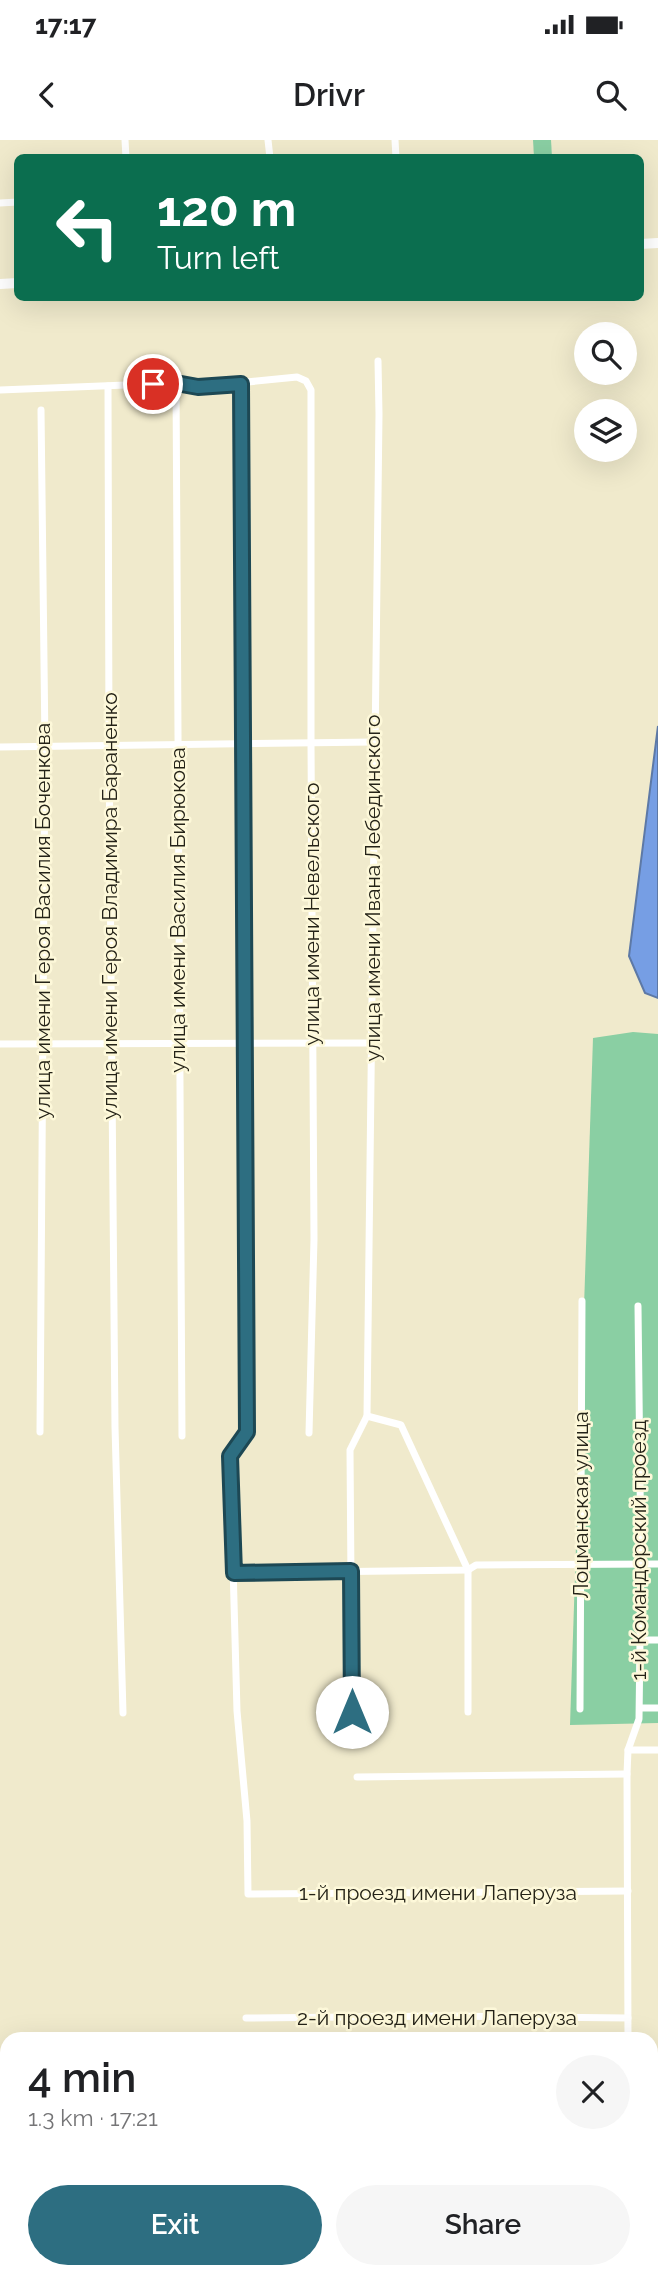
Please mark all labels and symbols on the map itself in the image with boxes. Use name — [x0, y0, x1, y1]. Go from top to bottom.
pin — [123, 354, 183, 414]
street label: улица имени Героя Владимира Бараненко — [97, 692, 122, 1120]
street label: улица имени Ивана Лебединского — [360, 714, 385, 1062]
street label: улица имени Героя Василия Боченкова — [30, 723, 55, 1119]
street label: улица имени Василия Бирюкова — [165, 747, 190, 1073]
street label: улица имени Невельского — [299, 782, 324, 1046]
street label: Лоцманская улица — [568, 1411, 593, 1599]
street label: 1-й Командорский проезд — [626, 1420, 651, 1680]
position arrow — [315, 1675, 389, 1749]
street label: 1-й проезд имени Лаперуза — [299, 1880, 577, 1905]
street label: 2-й проезд имени Лаперуза — [297, 2005, 577, 2030]

